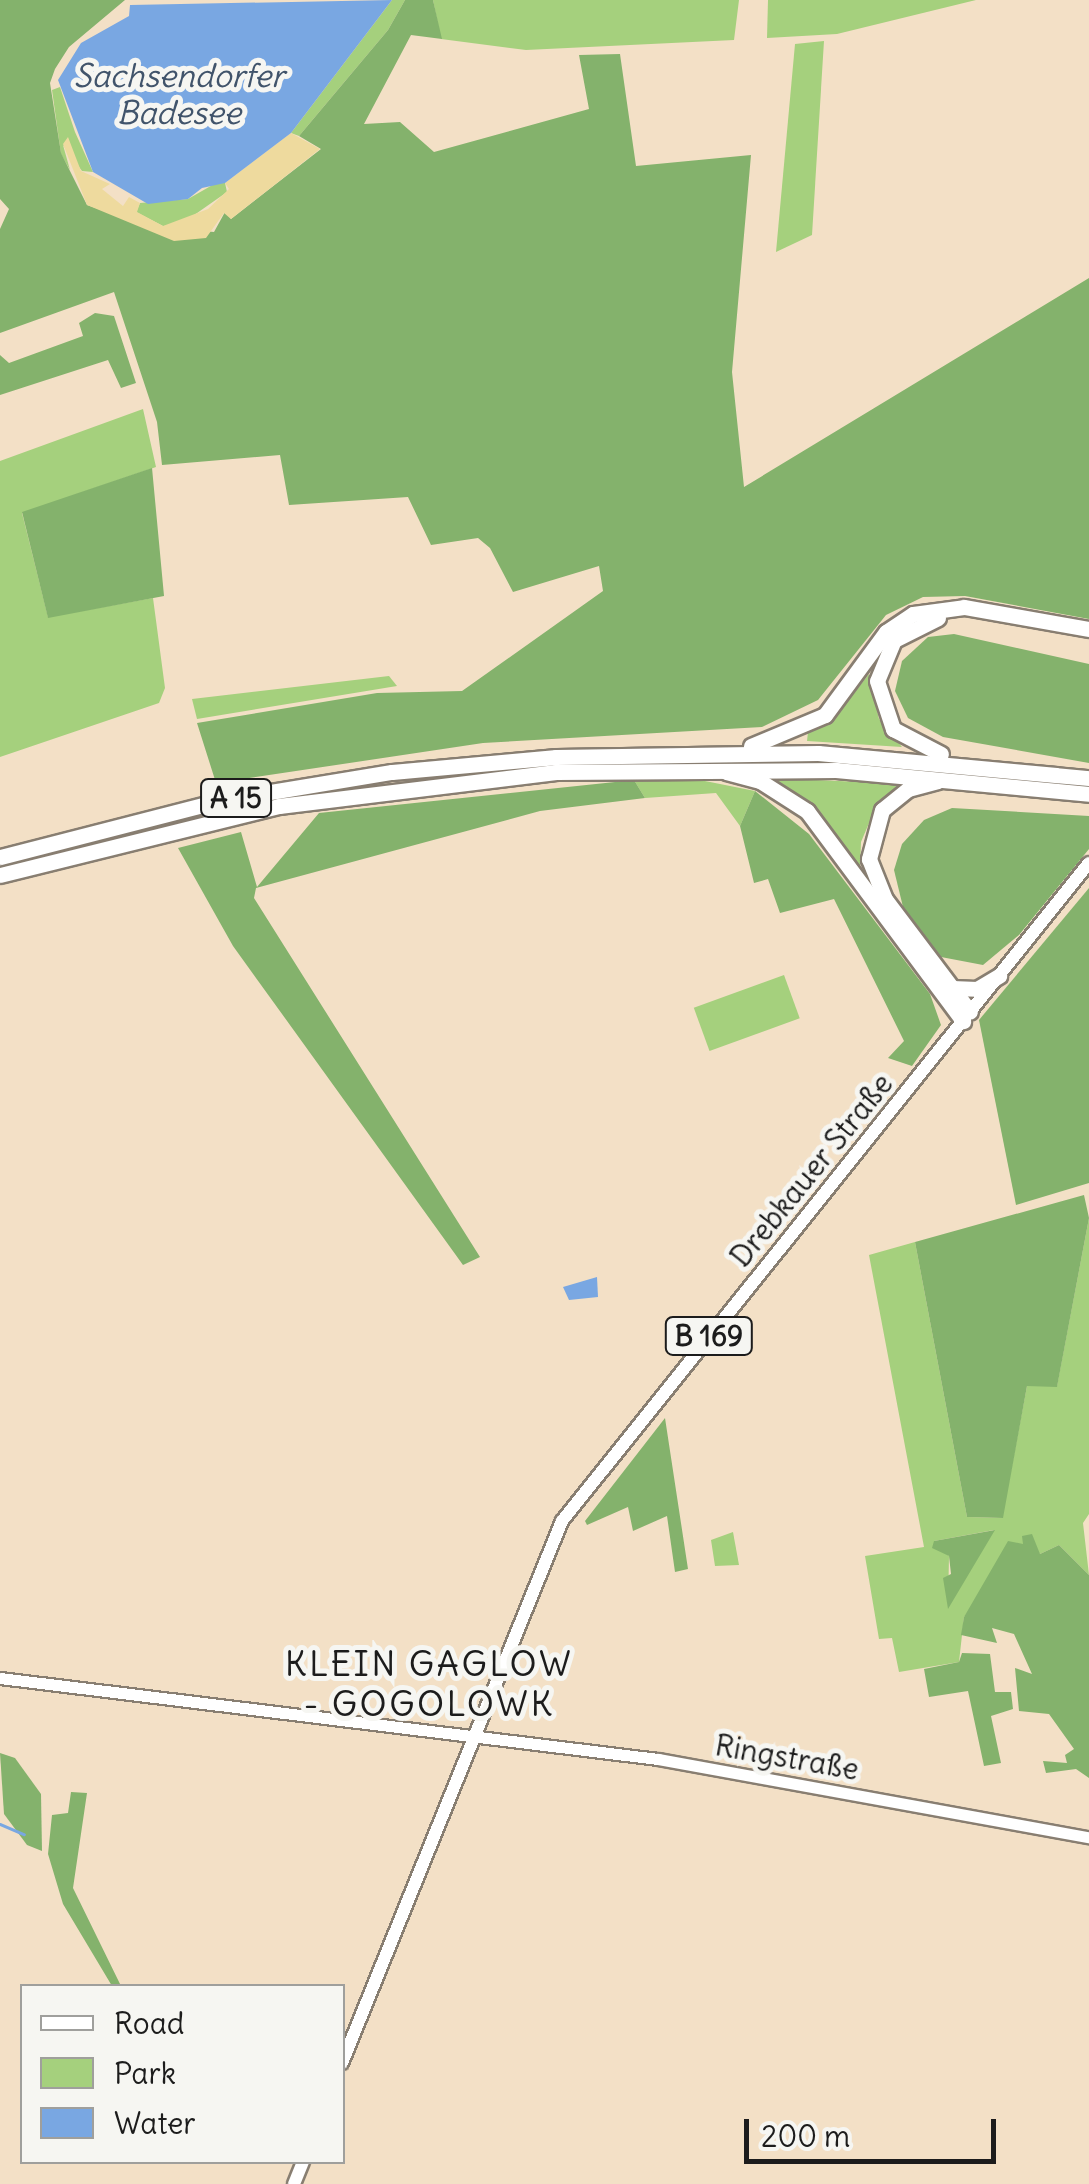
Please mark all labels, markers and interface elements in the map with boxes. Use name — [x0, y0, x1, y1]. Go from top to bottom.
water label: Sachsendorfer Badesee — [74, 58, 284, 133]
road number: A 15 — [198, 775, 274, 821]
street label: Drebkauer Straße — [722, 1066, 900, 1274]
road number: B 169 — [664, 1313, 754, 1359]
district label: KLEIN GAGLOW - GOGOLOWK — [285, 1642, 573, 1724]
street label: Ringstraße — [712, 1727, 862, 1787]
legend — [20, 1984, 345, 2164]
text: Road — [114, 2004, 184, 2042]
text: Park — [114, 2054, 176, 2092]
scale bar — [749, 2099, 1002, 2161]
text: Water — [114, 2104, 196, 2142]
text: 200 m — [761, 2117, 850, 2155]

